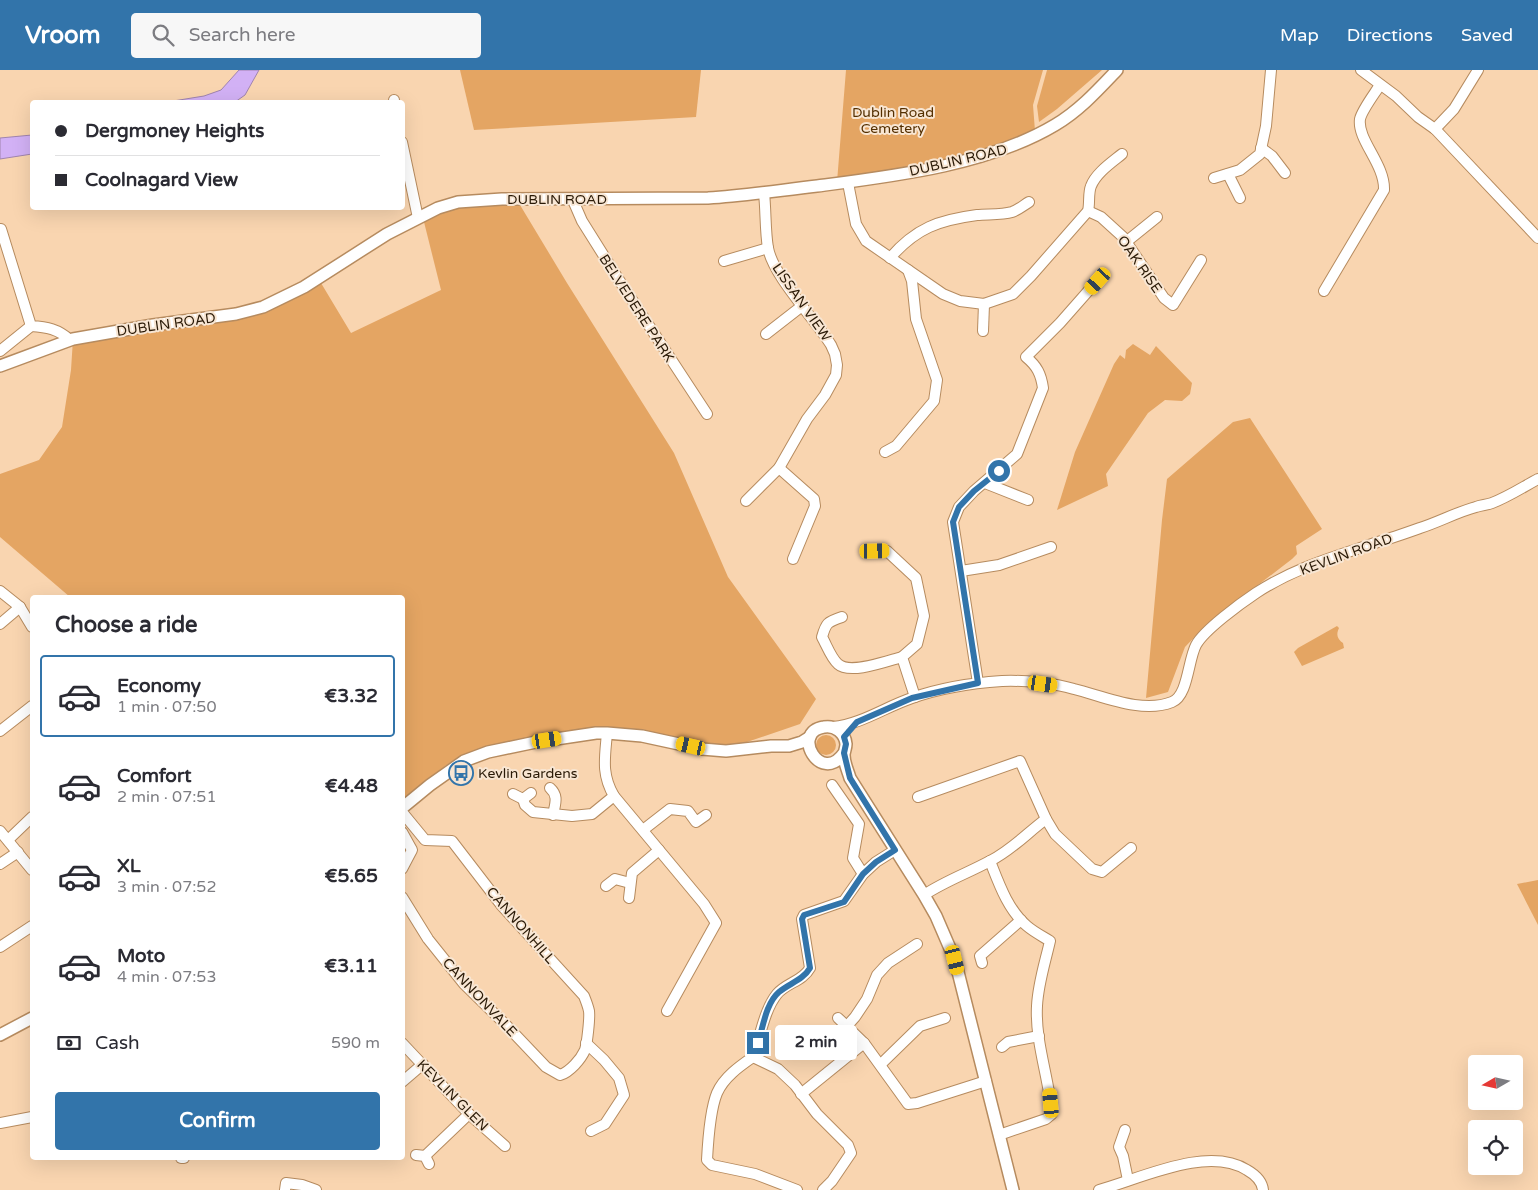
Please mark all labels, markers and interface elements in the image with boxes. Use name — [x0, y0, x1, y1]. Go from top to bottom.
search box — [131, 13, 481, 58]
text: Vroom — [25, 21, 101, 50]
icon: search — [149, 21, 177, 49]
text: Search here — [189, 24, 296, 46]
text: Map — [1280, 24, 1319, 46]
text: Directions — [1347, 24, 1433, 46]
text: Saved — [1461, 24, 1513, 46]
park label: Dublin Road Cemetery — [852, 104, 934, 137]
text: Dergmoney Heights — [85, 120, 264, 142]
street label: DUBLIN ROAD — [908, 141, 1009, 180]
text: Coolnagard View — [85, 169, 238, 191]
street label: DUBLIN ROAD — [507, 191, 607, 208]
street label: OAK RISE — [1114, 232, 1166, 296]
street label: BELVEDERE PARK — [595, 251, 678, 365]
street label: LISSAN VIEW — [768, 260, 835, 345]
car — [1082, 265, 1113, 297]
street label: DUBLIN ROAD — [115, 309, 217, 340]
route start — [988, 460, 1010, 482]
street label: KEVLIN ROAD — [1298, 530, 1395, 579]
car — [859, 543, 890, 559]
text: Choose a ride — [55, 612, 198, 638]
icon: car — [57, 674, 102, 719]
car — [1027, 674, 1058, 694]
text: Economy — [117, 675, 201, 697]
text: €3.32 — [324, 685, 378, 707]
text: 1 min · 07:50 — [117, 697, 216, 717]
car — [531, 730, 562, 750]
car — [674, 735, 707, 757]
bus stop icon: Kevlin Gardens — [448, 760, 474, 786]
icon: car — [57, 764, 102, 809]
text: Comfort — [117, 765, 191, 787]
place label: Kevlin Gardens — [478, 765, 578, 782]
text: €4.48 — [325, 775, 378, 797]
text: 2 min · 07:51 — [117, 787, 216, 807]
icon: car — [57, 854, 102, 899]
text: XL — [117, 855, 141, 877]
text: €5.65 — [324, 865, 378, 887]
text: 3 min · 07:52 — [117, 877, 216, 897]
street label: CANNONHILL — [483, 884, 559, 967]
icon: car — [57, 944, 102, 989]
car — [944, 944, 965, 976]
text: Moto — [117, 945, 165, 967]
street label: CANNONVALE — [439, 954, 521, 1040]
text: €3.11 — [324, 955, 378, 977]
text: 4 min · 07:53 — [117, 967, 216, 987]
callout: 2 min — [776, 1026, 858, 1060]
icon: cash — [55, 1029, 83, 1057]
text: Cash — [95, 1032, 140, 1054]
route end — [747, 1032, 769, 1054]
text: 2 min — [795, 1032, 837, 1052]
text: 590 m — [331, 1033, 380, 1053]
north arrow — [1468, 1055, 1522, 1110]
map controls — [1468, 1055, 1523, 1175]
street label: KEVLIN GLEN — [413, 1056, 492, 1135]
car — [1042, 1087, 1059, 1119]
button: Confirm — [55, 1092, 380, 1150]
button: locate — [1468, 1120, 1523, 1175]

